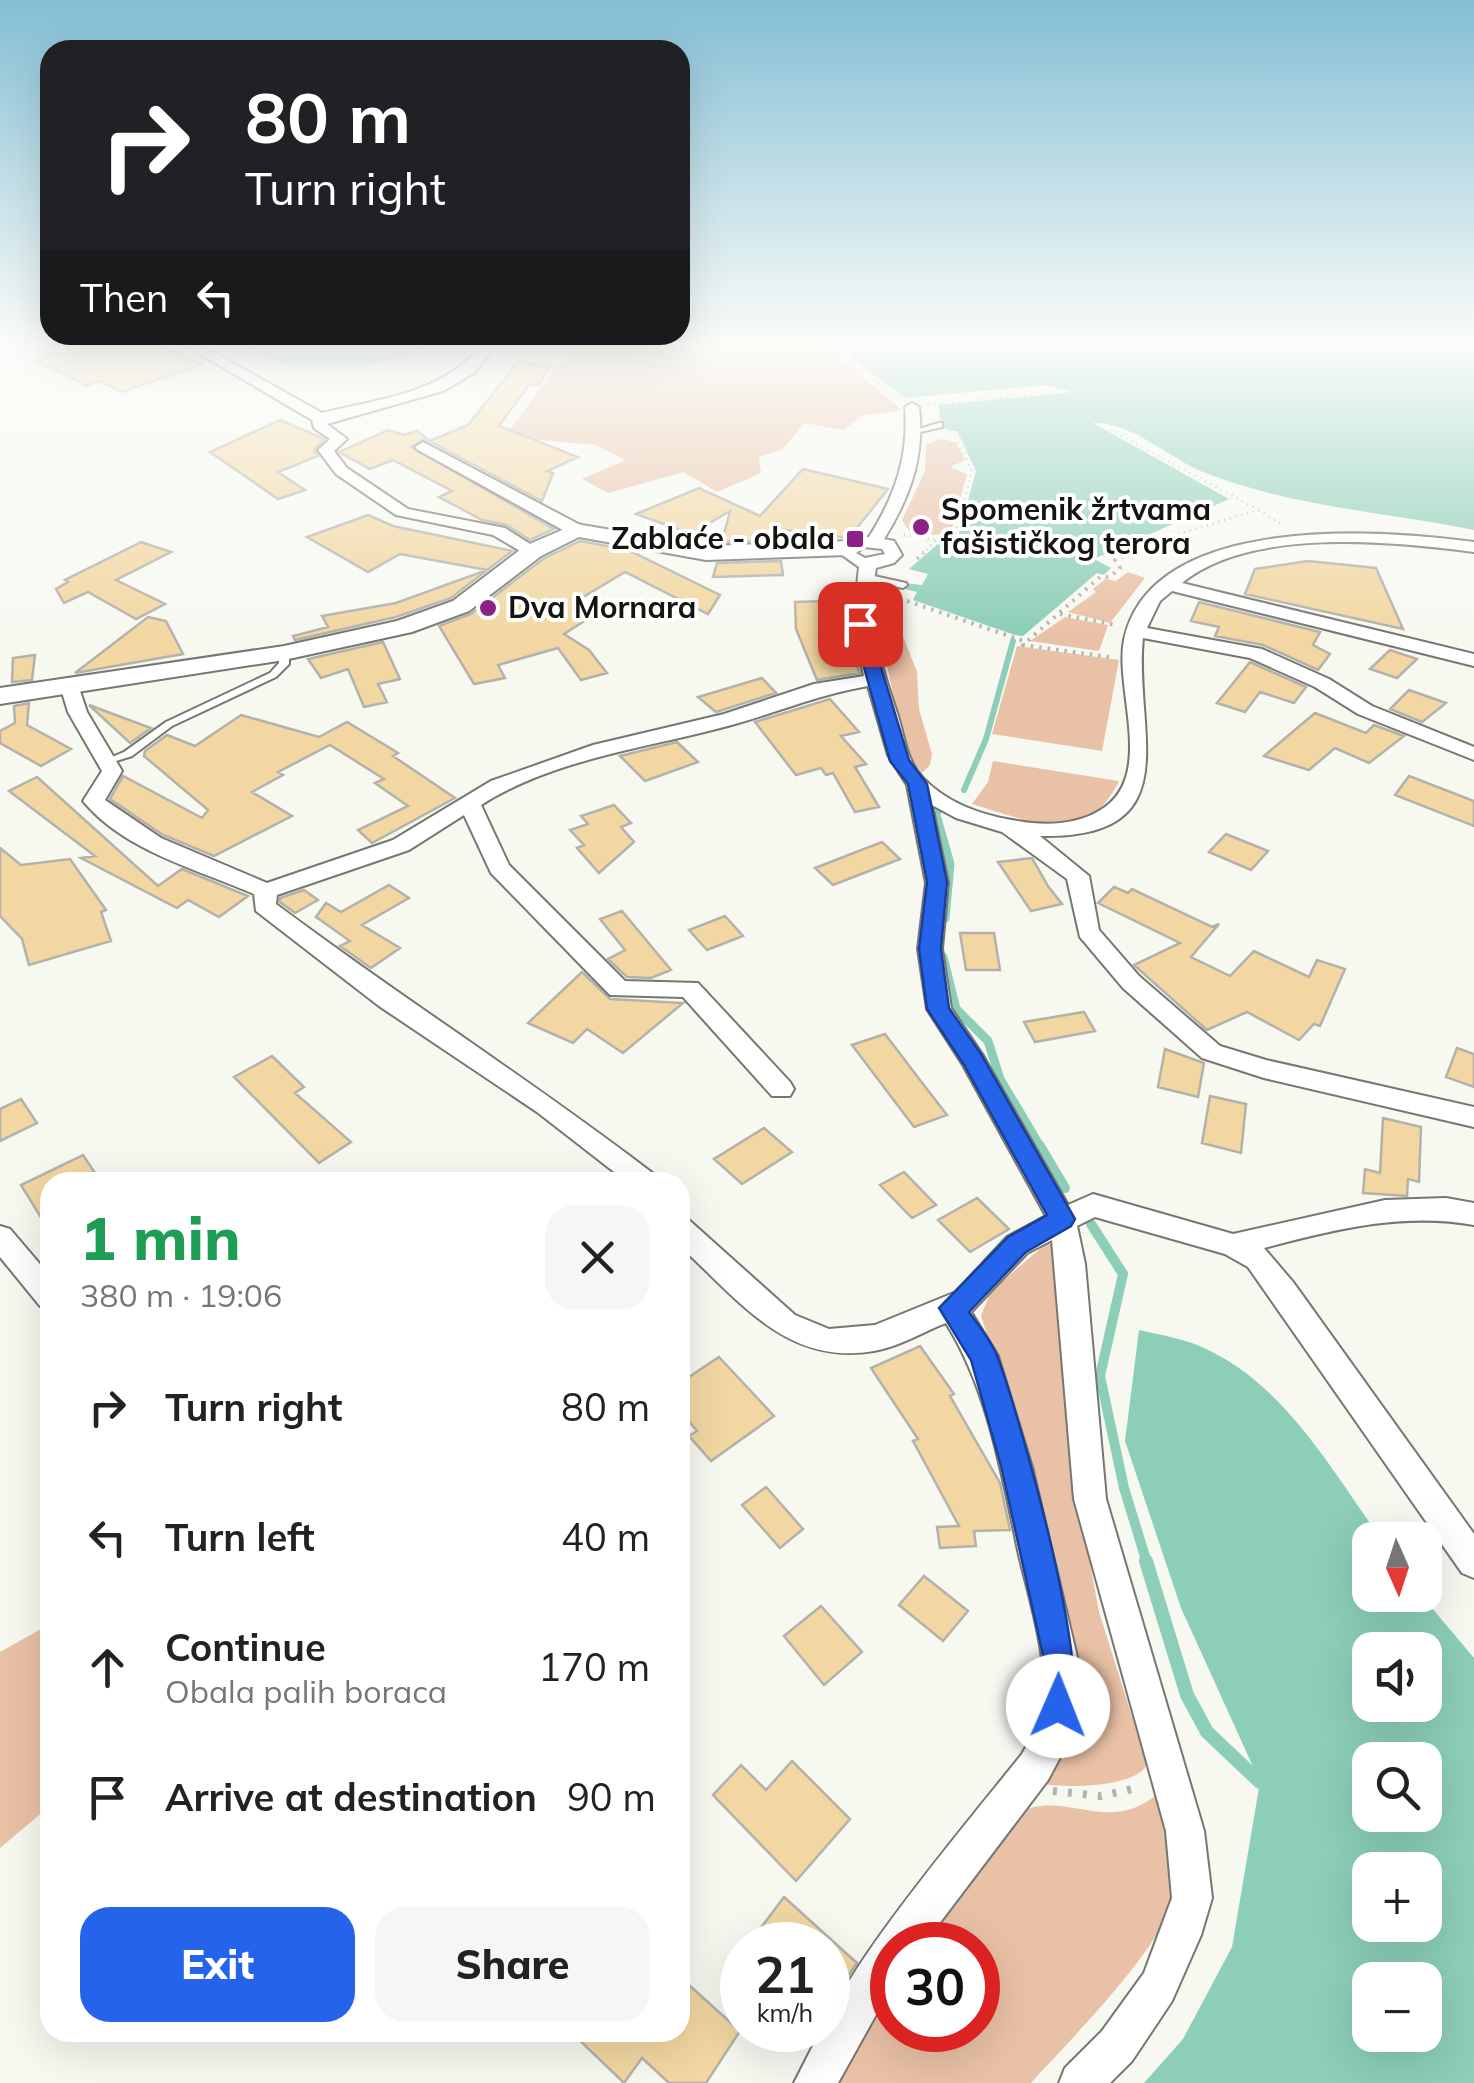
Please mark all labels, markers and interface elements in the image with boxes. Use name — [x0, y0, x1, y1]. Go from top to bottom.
text: 80 m — [245, 73, 411, 161]
icon: right — [80, 80, 210, 210]
text: Turn right — [245, 160, 446, 216]
icon: left — [188, 270, 243, 325]
text: Then — [80, 274, 168, 322]
place label: Spomenik žrtvama fašističkog terora — [941, 490, 1211, 562]
marker: Spomenik žrtvama fašističkog terora — [910, 516, 932, 538]
place label: Zablaće - obala — [611, 519, 835, 557]
marker: Zablaće - obala — [844, 528, 866, 550]
pin — [818, 582, 903, 667]
place label: Dva Mornara — [508, 588, 696, 626]
marker: Dva Mornara — [477, 597, 499, 619]
icon: arrive — [833, 597, 888, 652]
text: 1 min — [80, 1200, 241, 1275]
button: close — [545, 1205, 650, 1310]
text: 380 m · 19:06 — [80, 1275, 282, 1315]
icon: right — [80, 1380, 135, 1435]
text: Turn right — [165, 1383, 342, 1431]
text: 80 m — [561, 1383, 650, 1431]
icon: left — [80, 1510, 135, 1565]
text: Turn left — [165, 1513, 315, 1561]
text: 40 m — [561, 1513, 650, 1561]
north arrow — [1352, 1522, 1442, 1612]
map controls — [1352, 1522, 1442, 2052]
text: Continue — [165, 1623, 326, 1671]
button: sound — [1352, 1632, 1442, 1722]
icon: ahead — [80, 1640, 135, 1695]
text: 170 m — [538, 1643, 650, 1691]
position arrow — [1006, 1654, 1110, 1758]
text: Obala palih boraca — [165, 1671, 447, 1711]
button: search — [1352, 1742, 1442, 1832]
icon: arrive — [80, 1770, 135, 1825]
text: Arrive at destination — [165, 1773, 537, 1821]
text: 90 m — [567, 1773, 656, 1821]
button: + — [1352, 1852, 1442, 1942]
button: Exit — [80, 1907, 355, 2022]
button: Share — [375, 1907, 650, 2022]
speed limit sign: 30 — [870, 1922, 1000, 2052]
text: 21 — [755, 1943, 815, 2006]
button: − — [1352, 1962, 1442, 2052]
text: km/h — [757, 1997, 813, 2028]

